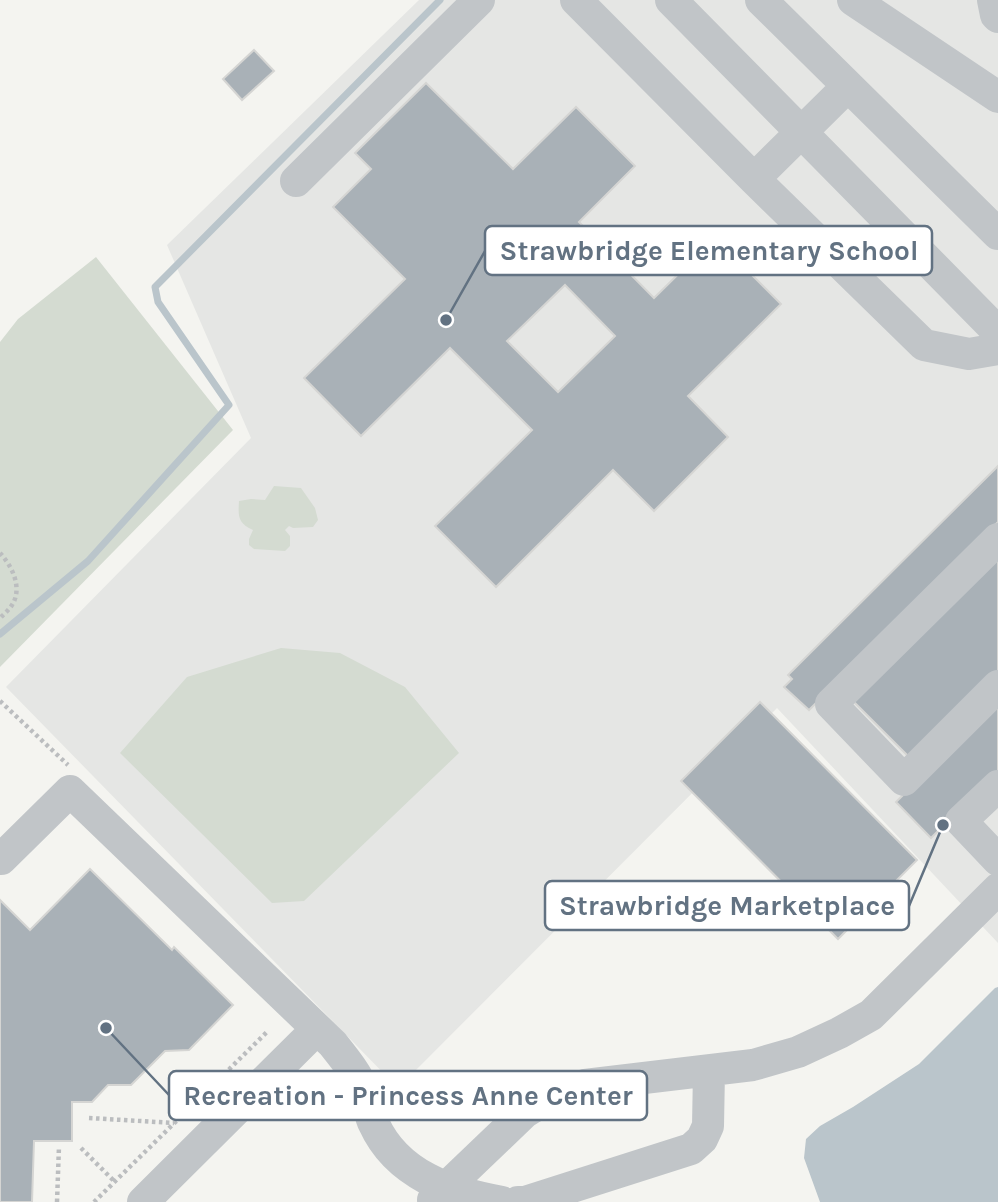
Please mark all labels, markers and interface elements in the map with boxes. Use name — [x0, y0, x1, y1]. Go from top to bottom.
callout: Strawbridge Elementary School — [485, 226, 932, 275]
text: Strawbridge Elementary School — [500, 234, 918, 267]
callout: Strawbridge Marketplace — [545, 881, 909, 930]
text: Strawbridge Marketplace — [559, 889, 895, 922]
callout: Recreation - Princess Anne Center — [169, 1071, 647, 1120]
text: Recreation - Princess Anne Center — [183, 1079, 633, 1112]

